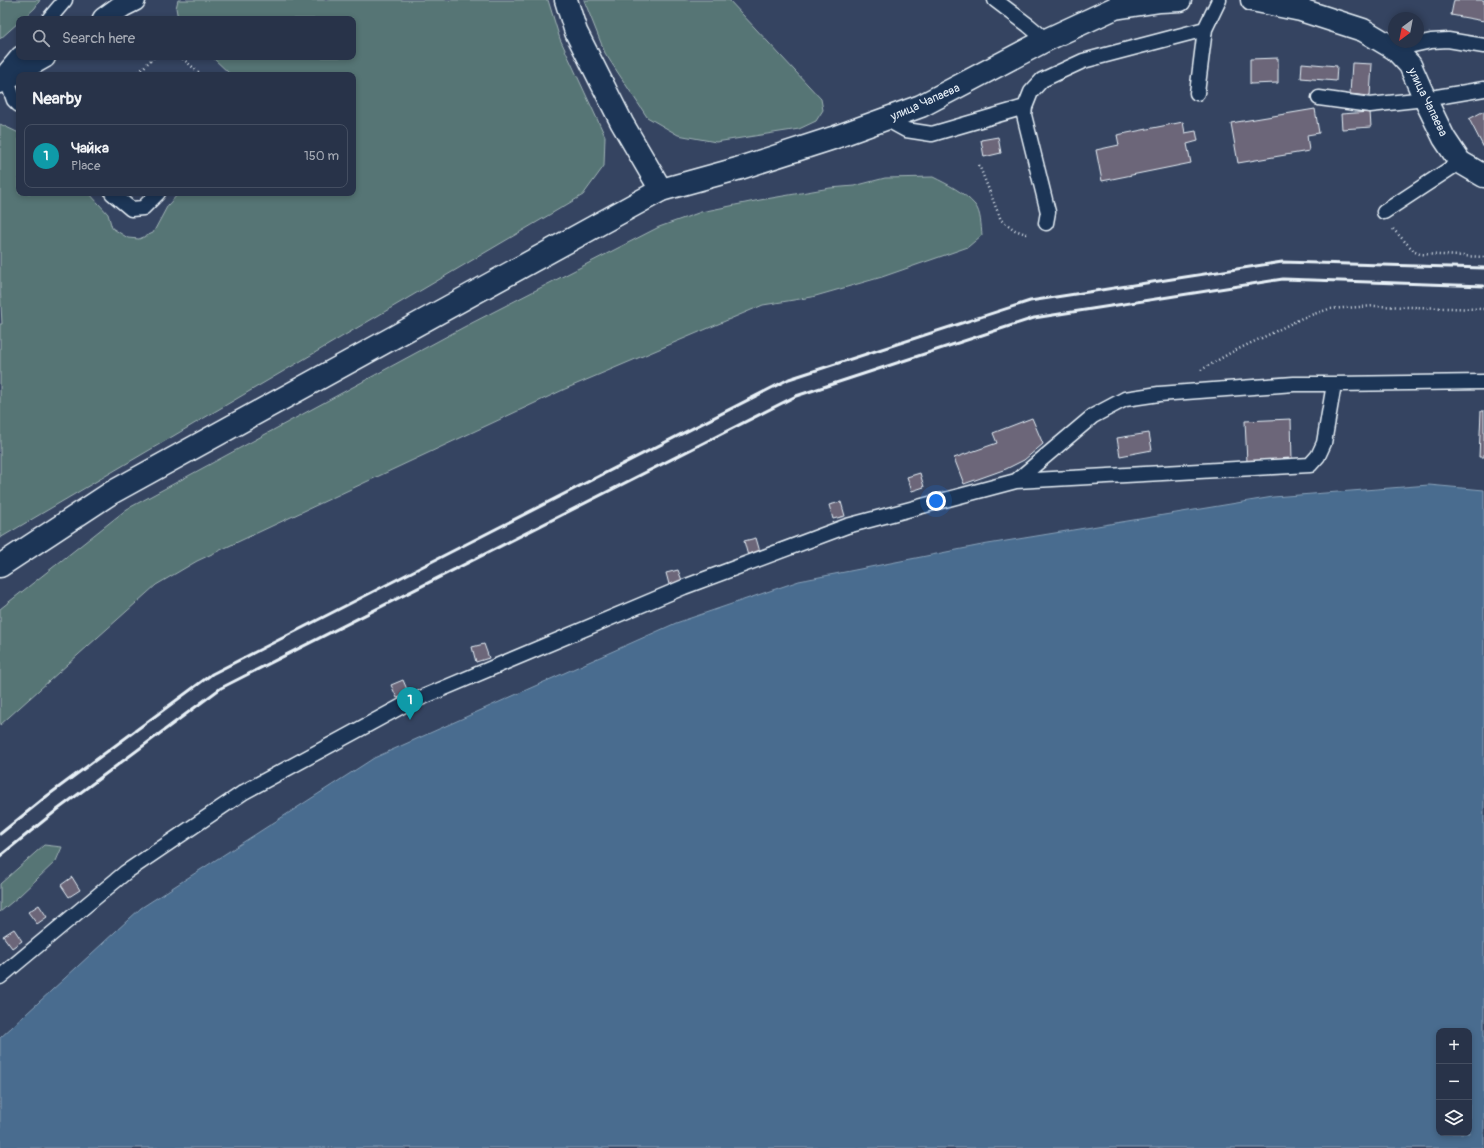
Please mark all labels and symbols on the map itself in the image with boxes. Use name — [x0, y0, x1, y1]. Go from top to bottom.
north arrow — [1388, 12, 1424, 48]
street label: улица Чапаева — [1404, 65, 1451, 139]
street label: улица Чапаева — [887, 80, 963, 125]
your location — [926, 491, 946, 511]
pin: 1 — [397, 687, 423, 720]

